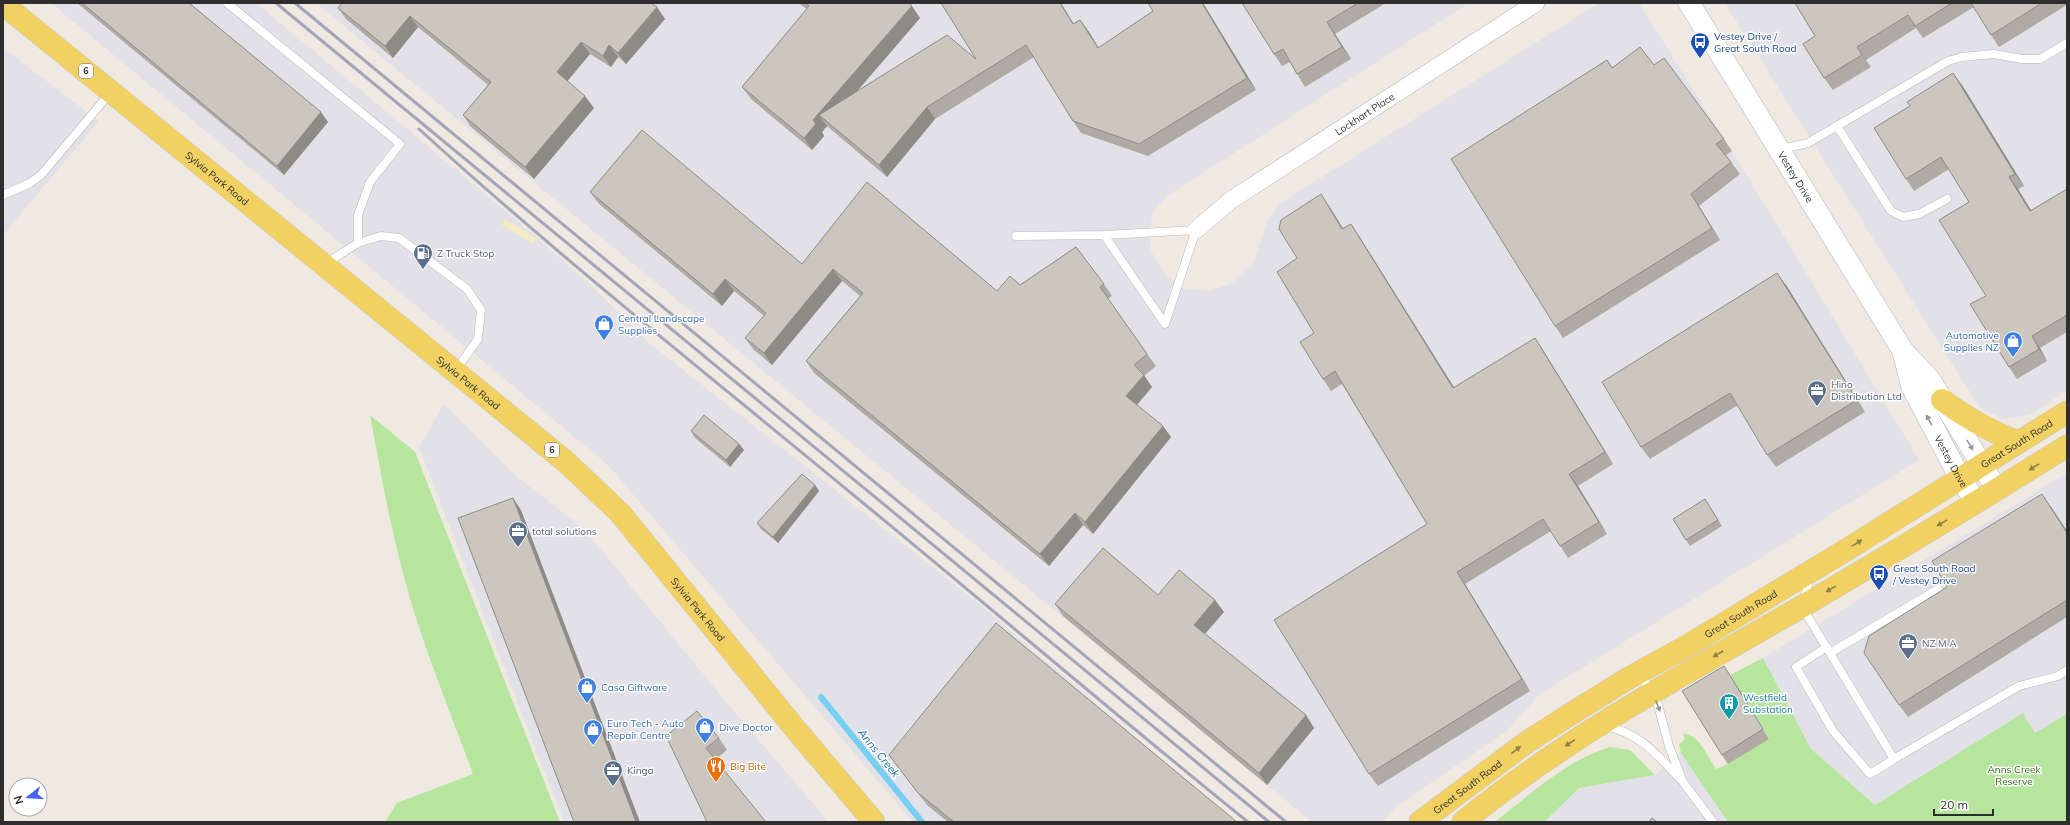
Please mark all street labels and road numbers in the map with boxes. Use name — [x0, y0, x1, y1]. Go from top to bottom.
road number: 6 — [79, 64, 93, 78]
street label: Lockhart Place — [1333, 90, 1397, 138]
street label: Sylvia Park Road — [182, 149, 251, 208]
street label: Vestey Drive — [1775, 149, 1816, 205]
street label: Sylvia Park Road — [434, 353, 503, 413]
street label: Great South Road — [1978, 417, 2055, 471]
street label: Vestey Drive — [1931, 433, 1970, 490]
road number: 6 — [545, 443, 559, 457]
street label: Sylvia Park Road — [668, 575, 728, 644]
street label: Great South Road — [1702, 587, 1780, 641]
street label: Great South Road — [1431, 757, 1505, 817]

